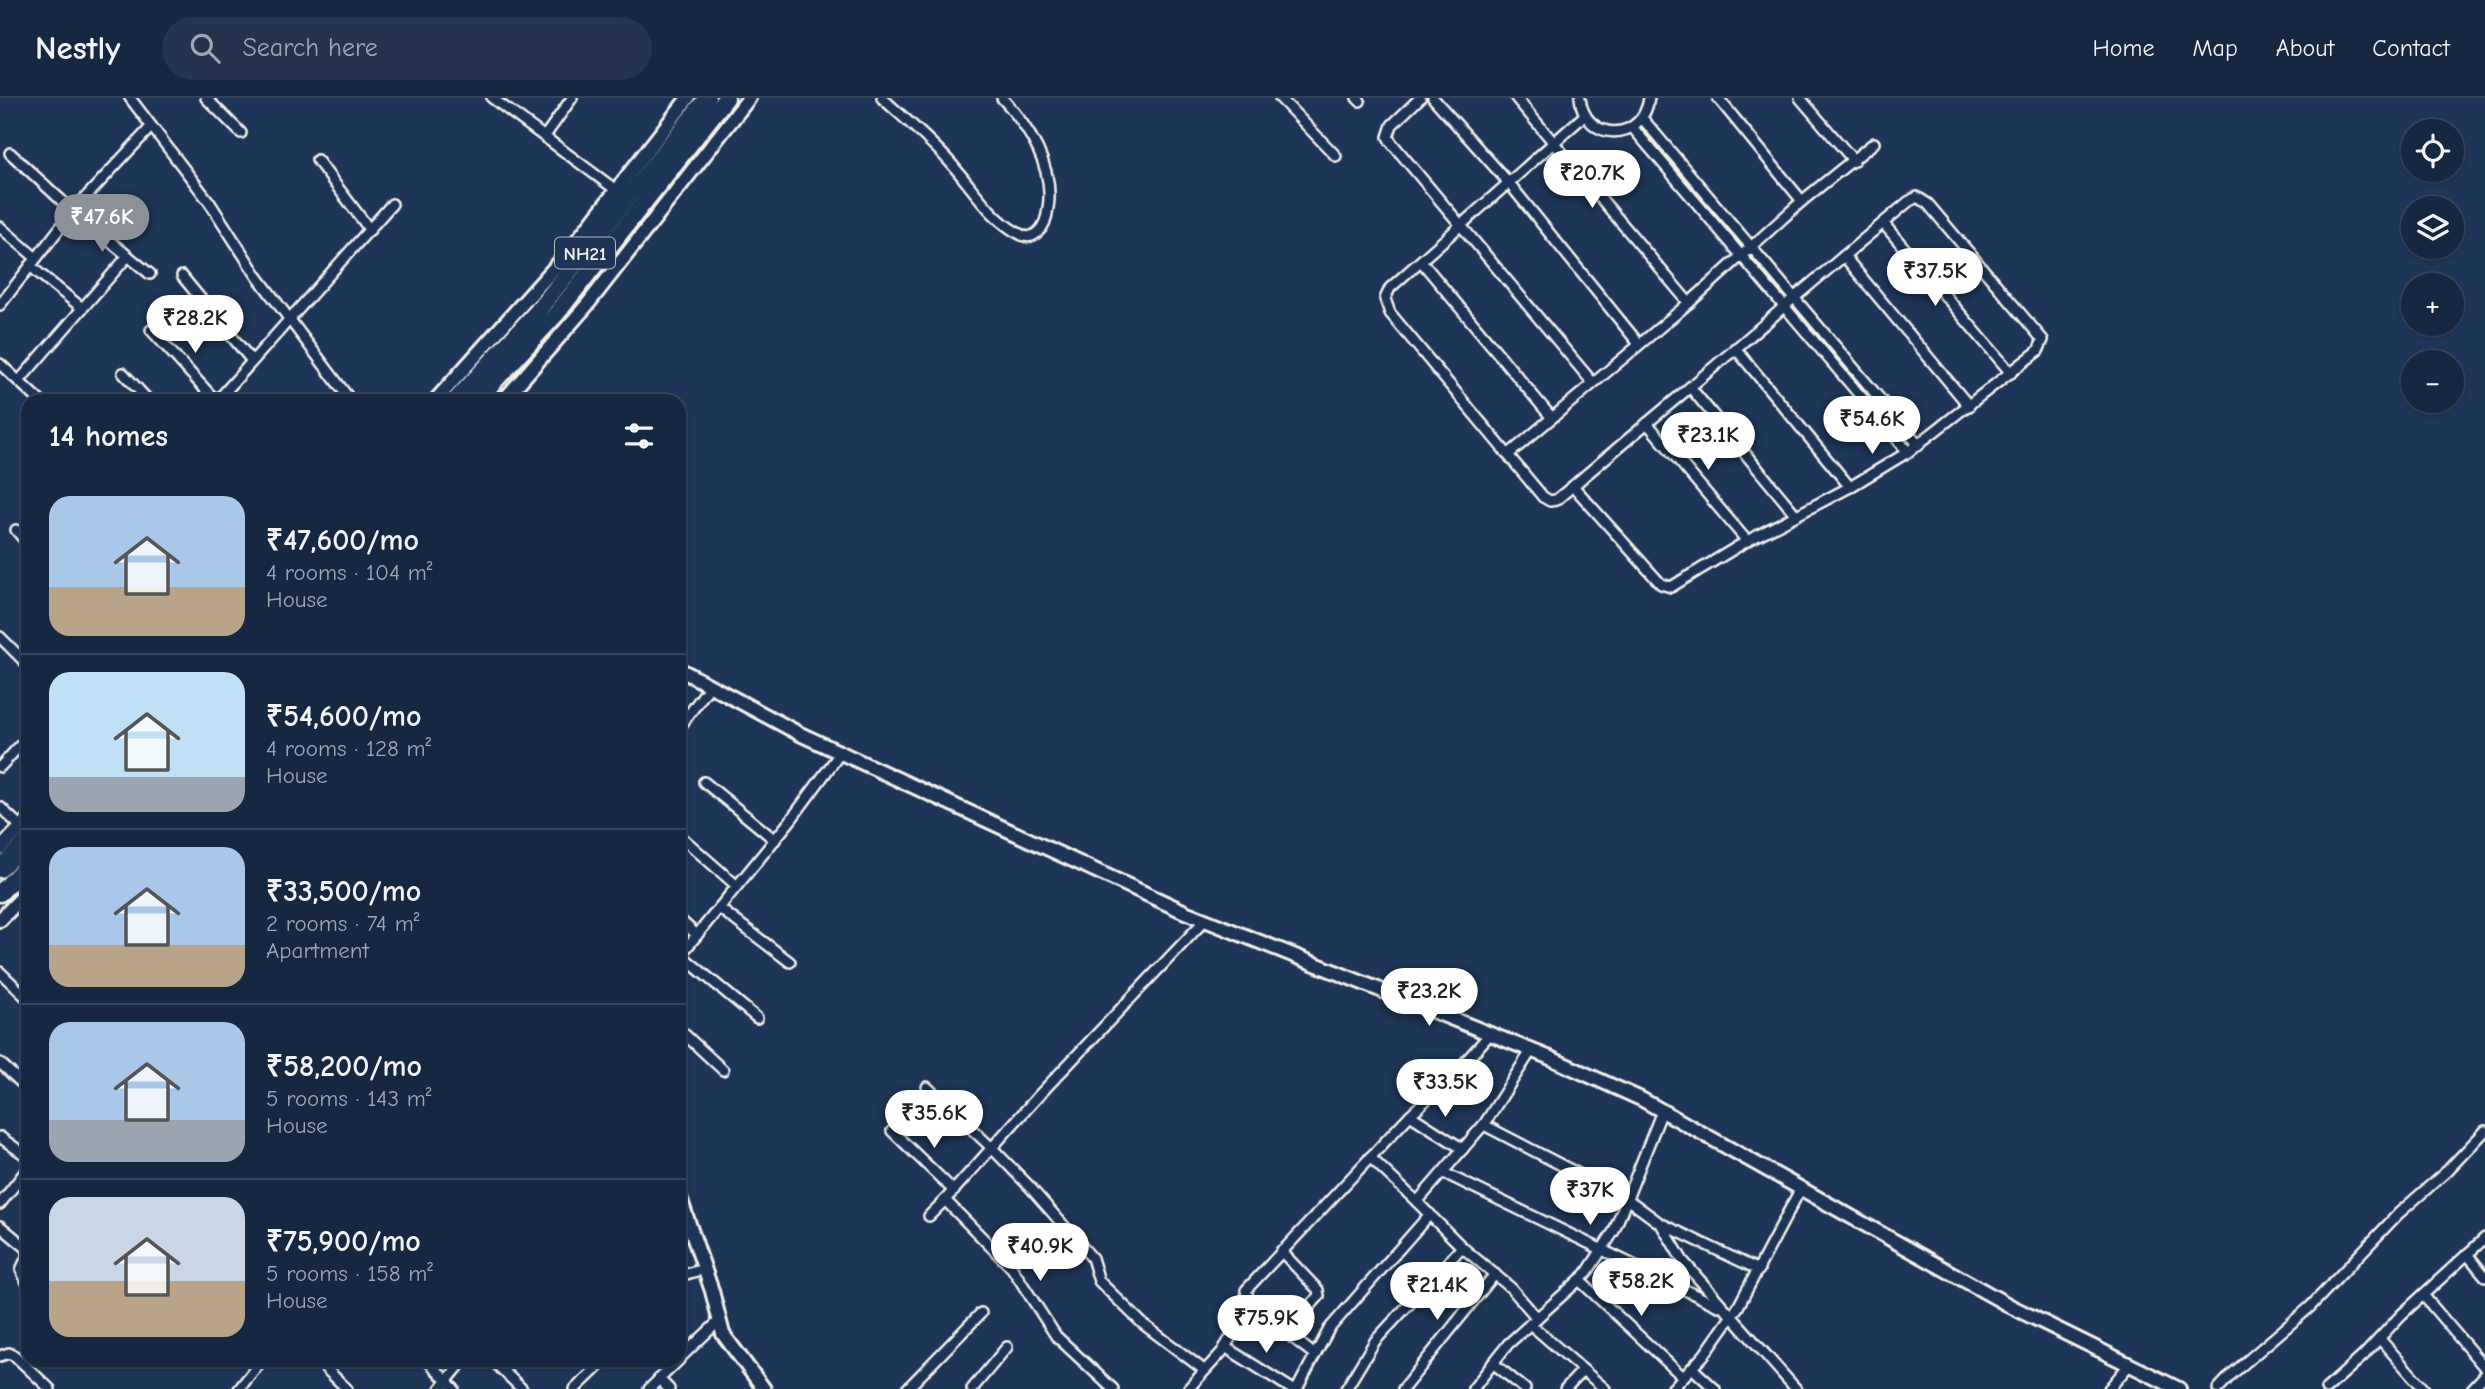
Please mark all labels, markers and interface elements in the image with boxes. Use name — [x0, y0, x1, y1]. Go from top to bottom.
search box — [162, 17, 652, 80]
text: Nestly — [35, 29, 120, 67]
icon: search — [186, 29, 224, 67]
text: Search here — [242, 33, 378, 63]
text: Home — [2093, 34, 2154, 62]
text: Map — [2192, 34, 2238, 62]
text: About — [2276, 34, 2334, 62]
text: Contact — [2372, 34, 2450, 62]
map controls — [2401, 119, 2464, 413]
button: locate — [2401, 119, 2464, 182]
pin: ₹20.7K — [1535, 150, 1649, 210]
text: ₹20.7K — [1559, 159, 1625, 186]
pin: ₹47.6K — [45, 194, 159, 254]
button: layers — [2401, 196, 2464, 259]
text: ₹47.6K — [70, 203, 134, 230]
road number: NH21 — [555, 238, 615, 268]
pin: ₹37.5K — [1878, 248, 1992, 308]
text: ₹37.5K — [1903, 257, 1967, 284]
button: + — [2401, 273, 2464, 336]
pin: ₹28.2K — [138, 296, 252, 355]
text: ₹28.2K — [163, 304, 227, 331]
button: − — [2401, 350, 2464, 413]
pin: ₹54.6K — [1815, 396, 1929, 456]
text: ₹54.6K — [1839, 405, 1905, 432]
pin: ₹23.1K — [1651, 412, 1765, 472]
icon: filters — [620, 417, 658, 455]
text: 14 homes — [49, 419, 168, 454]
text: ₹23.1K — [1677, 421, 1739, 448]
text: ₹47,600/mo — [266, 523, 419, 558]
icon: home — [105, 524, 189, 608]
text: 4 rooms · 104 m² — [266, 559, 433, 586]
text: House — [266, 586, 328, 613]
text: ₹54,600/mo — [266, 699, 421, 734]
icon: home — [105, 700, 189, 784]
text: 4 rooms · 128 m² — [266, 735, 431, 762]
text: House — [266, 762, 328, 789]
text: ₹33,500/mo — [266, 874, 421, 909]
icon: home — [105, 875, 189, 959]
text: 2 rooms · 74 m² — [266, 910, 419, 937]
text: Apartment — [266, 937, 369, 964]
pin: ₹23.2K — [1372, 968, 1486, 1028]
text: ₹23.2K — [1397, 977, 1461, 1004]
text: ₹58,200/mo — [266, 1049, 422, 1084]
icon: home — [105, 1050, 189, 1134]
pin: ₹33.5K — [1388, 1060, 1502, 1119]
text: ₹33.5K — [1412, 1068, 1478, 1095]
text: 5 rooms · 143 m² — [266, 1085, 432, 1112]
pin: ₹35.6K — [877, 1090, 991, 1150]
text: ₹35.6K — [901, 1099, 967, 1126]
text: House — [266, 1112, 328, 1139]
pin: ₹37K — [1549, 1168, 1631, 1227]
text: ₹37K — [1566, 1176, 1614, 1203]
text: ₹75,900/mo — [266, 1224, 421, 1259]
pin: ₹40.9K — [983, 1224, 1097, 1283]
icon: home — [105, 1225, 189, 1309]
text: ₹40.9K — [1007, 1232, 1073, 1259]
pin: ₹58.2K — [1584, 1258, 1698, 1318]
text: 5 rooms · 158 m² — [266, 1260, 433, 1287]
pin: ₹21.4K — [1380, 1262, 1494, 1322]
text: ₹58.2K — [1608, 1267, 1674, 1294]
text: ₹21.4K — [1406, 1271, 1468, 1298]
text: House — [266, 1287, 328, 1314]
pin: ₹75.9K — [1209, 1296, 1323, 1355]
text: ₹75.9K — [1234, 1304, 1298, 1331]

